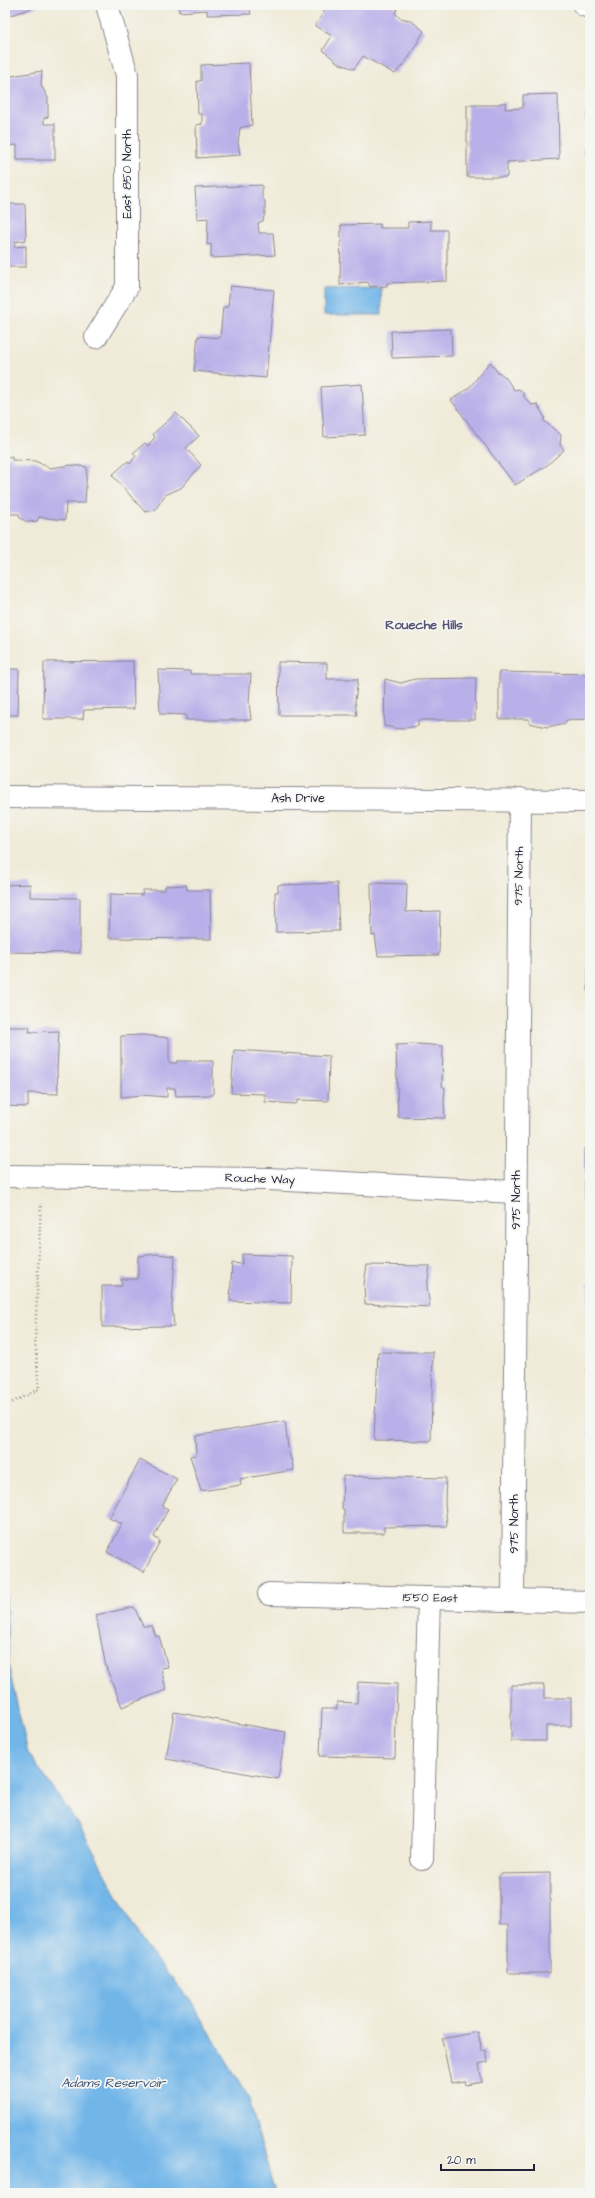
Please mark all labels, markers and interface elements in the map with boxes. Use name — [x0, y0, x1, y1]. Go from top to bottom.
street label: East 850 North — [119, 129, 136, 219]
district label: Roueche Hills — [385, 616, 463, 634]
street label: Ash Drive — [271, 790, 325, 807]
street label: 975 North — [510, 846, 528, 906]
street label: Rouche Way — [225, 1169, 296, 1190]
street label: 975 North — [508, 1170, 525, 1230]
street label: 975 North — [506, 1494, 523, 1554]
street label: 1550 East — [402, 1589, 458, 1607]
water label: Adams Reservoir — [61, 2074, 167, 2092]
scale bar — [441, 2146, 534, 2172]
text: 20 m — [447, 2152, 476, 2169]

